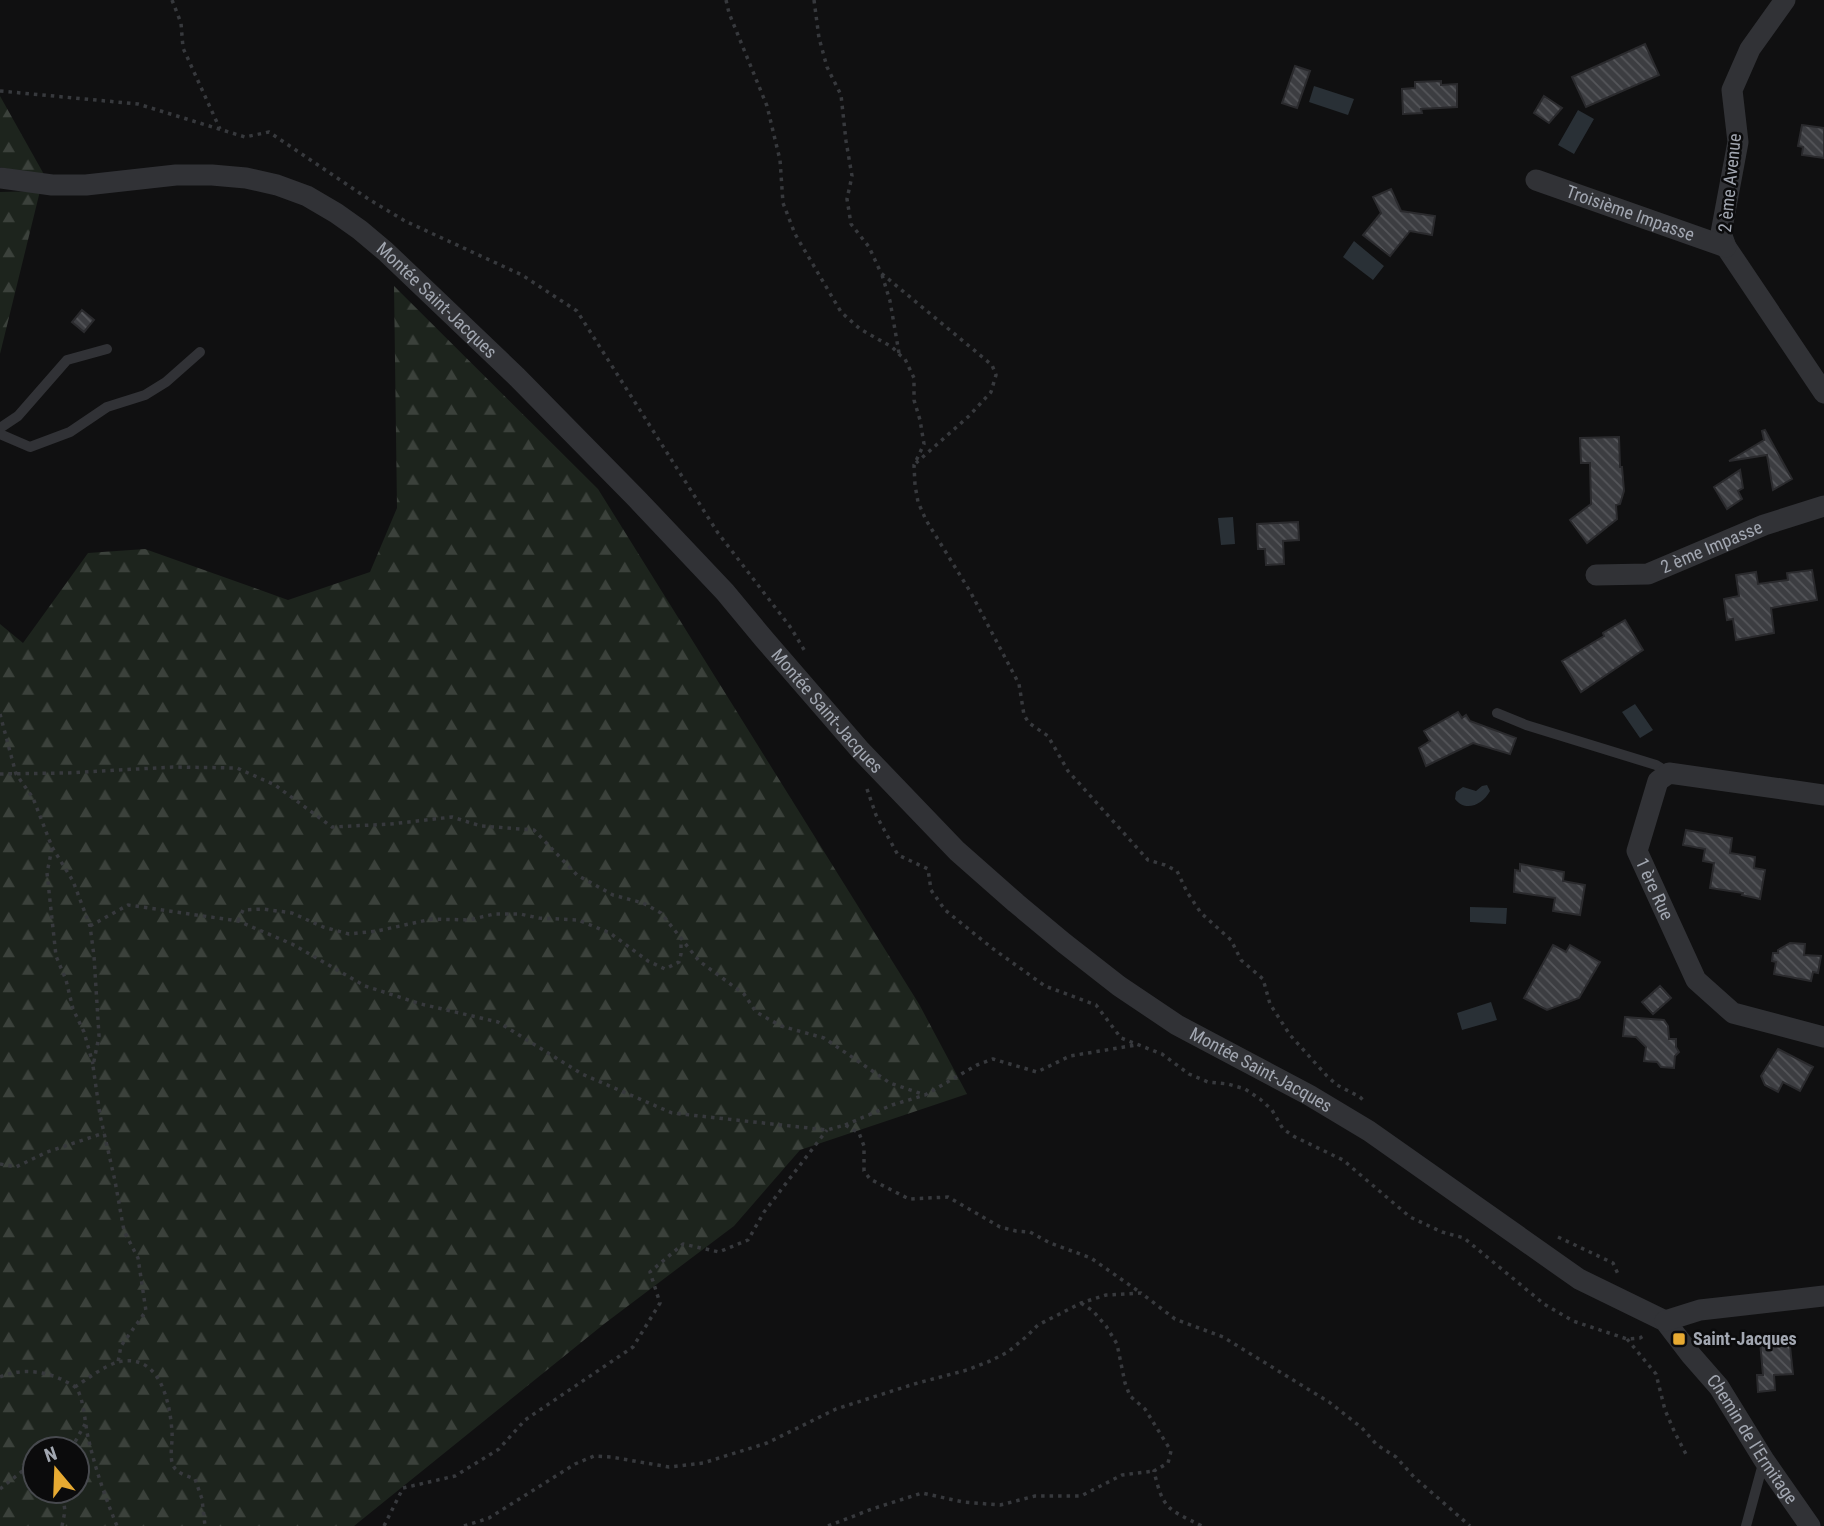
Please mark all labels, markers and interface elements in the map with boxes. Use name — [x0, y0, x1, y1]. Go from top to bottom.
street label: 2 ème Avenue — [1714, 132, 1745, 233]
street label: Troisième Impasse — [1564, 180, 1697, 245]
street label: Montée Saint-Jacques — [373, 238, 502, 362]
street label: 2 ème Impasse — [1657, 516, 1765, 577]
street label: Montée Saint-Jacques — [767, 644, 887, 777]
street label: 1 ère Rue — [1632, 854, 1678, 923]
street label: Montée Saint-Jacques — [1186, 1023, 1336, 1116]
place label: Saint-Jacques — [1693, 1328, 1797, 1349]
marker: Saint-Jacques — [1671, 1331, 1687, 1347]
street label: Chemin de l'Ermitage — [1703, 1370, 1802, 1508]
north arrow — [21, 1435, 91, 1505]
text: N — [41, 1442, 60, 1467]

